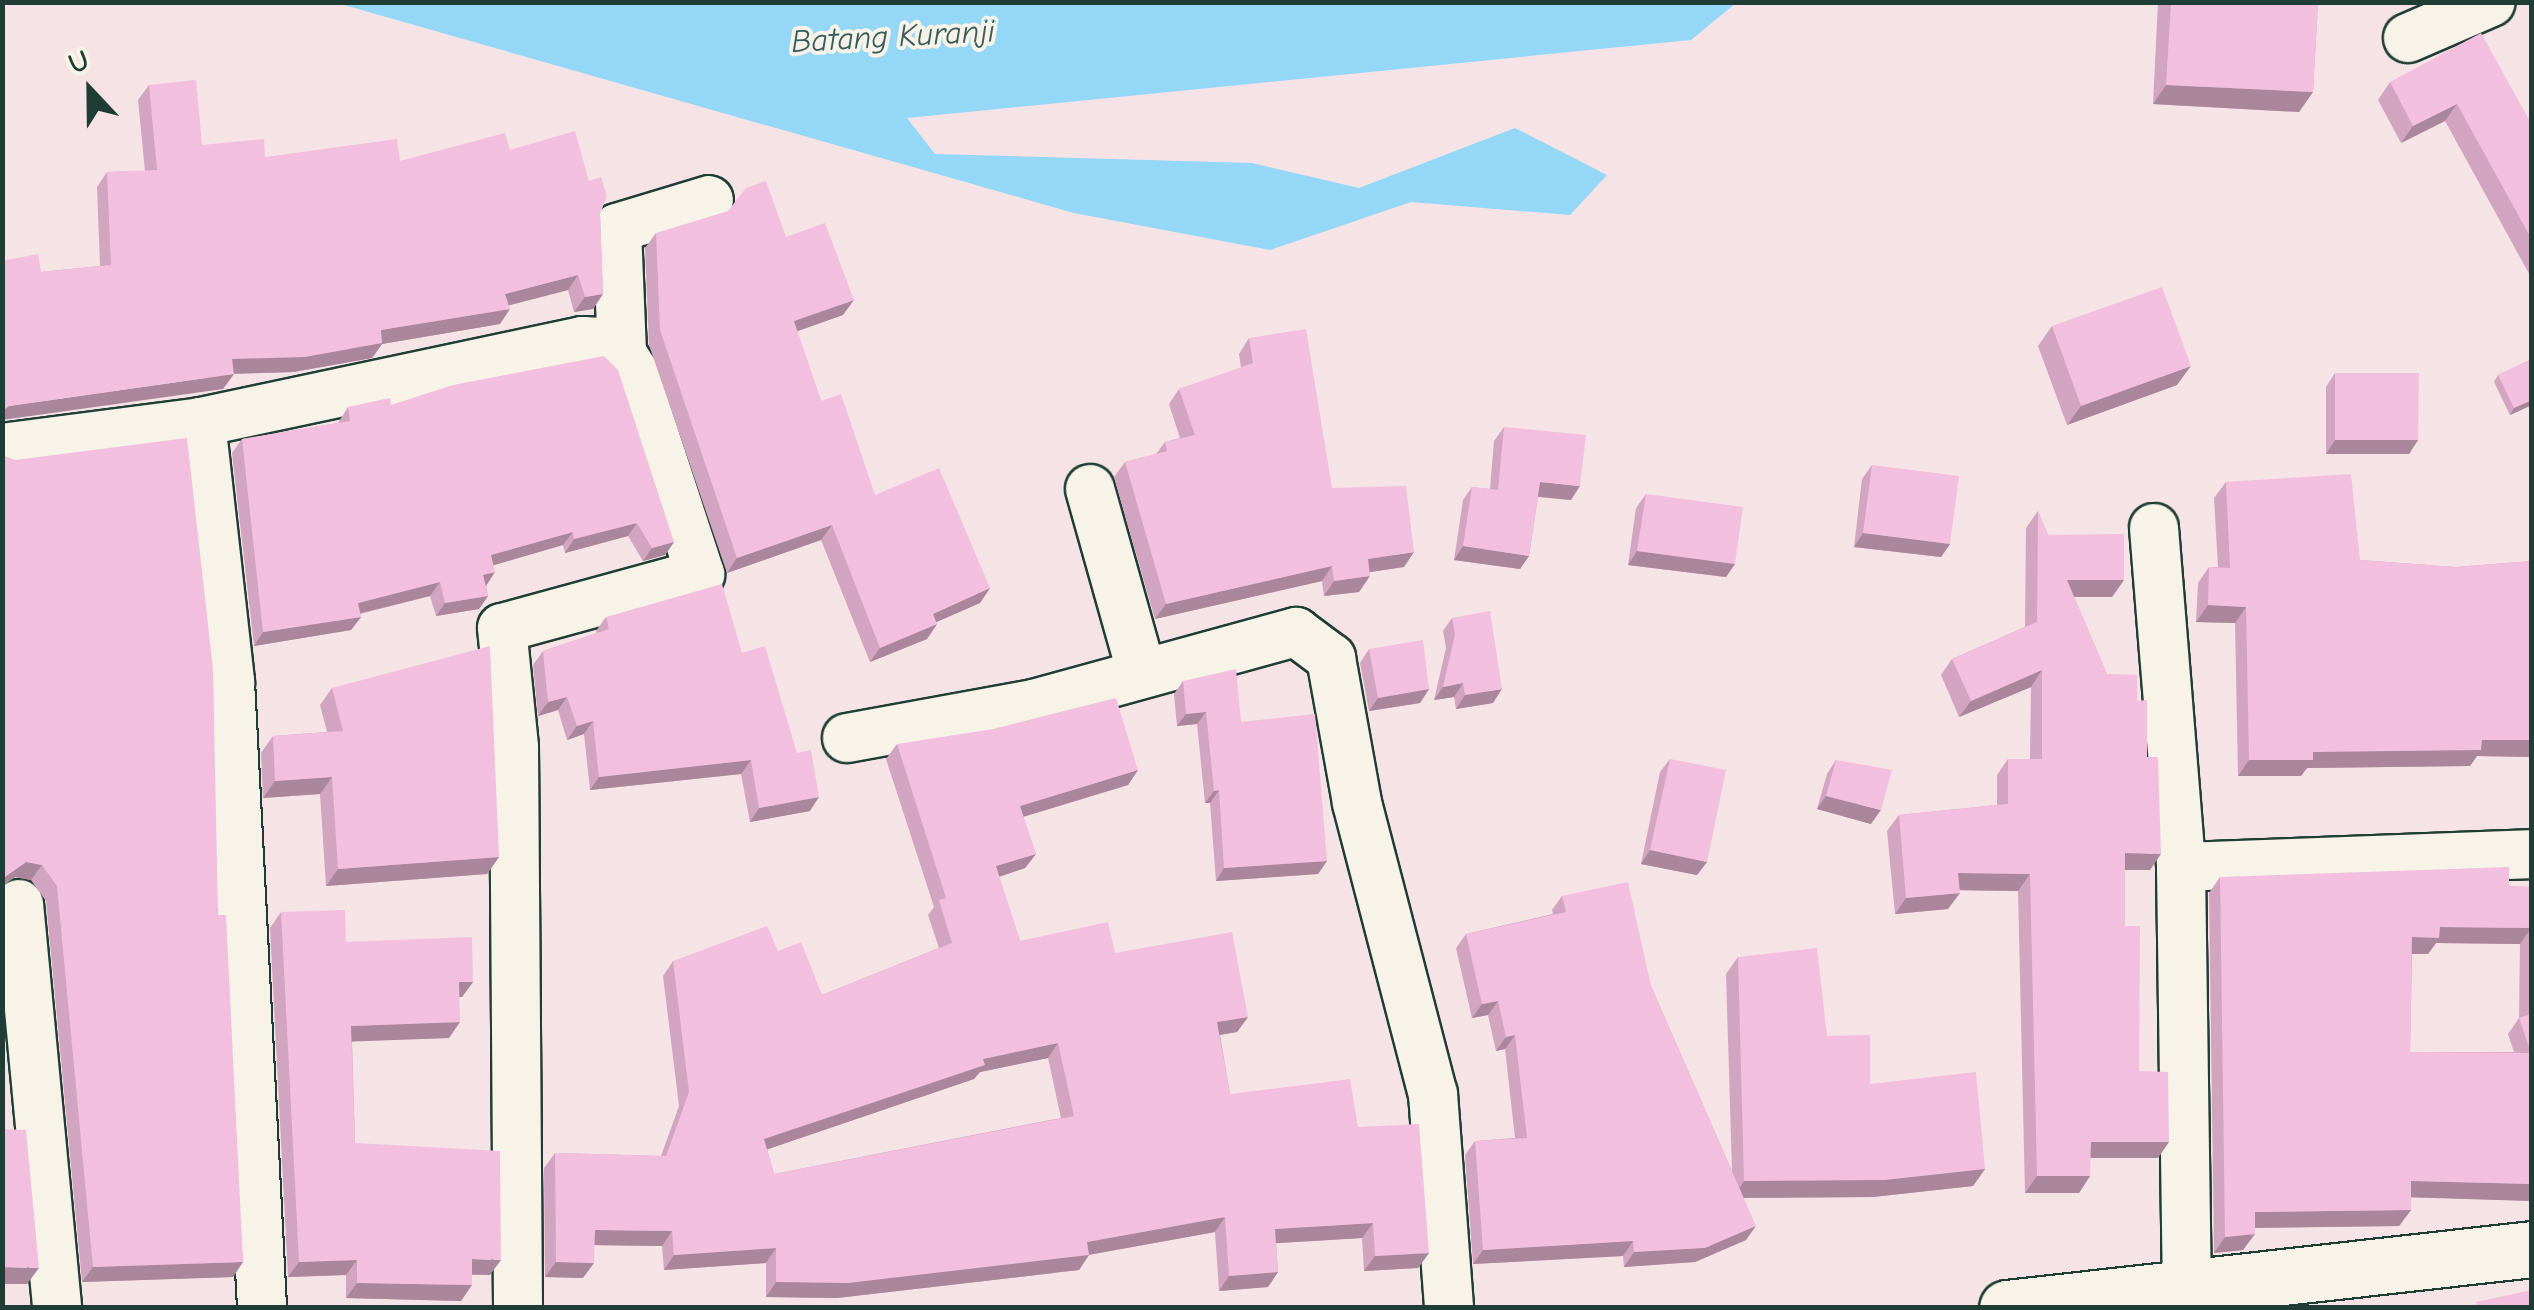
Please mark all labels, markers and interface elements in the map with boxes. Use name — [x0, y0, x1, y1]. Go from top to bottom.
water label: Batang Kuranji — [790, 12, 996, 62]
north arrow — [40, 40, 140, 140]
text: U — [64, 44, 93, 81]

